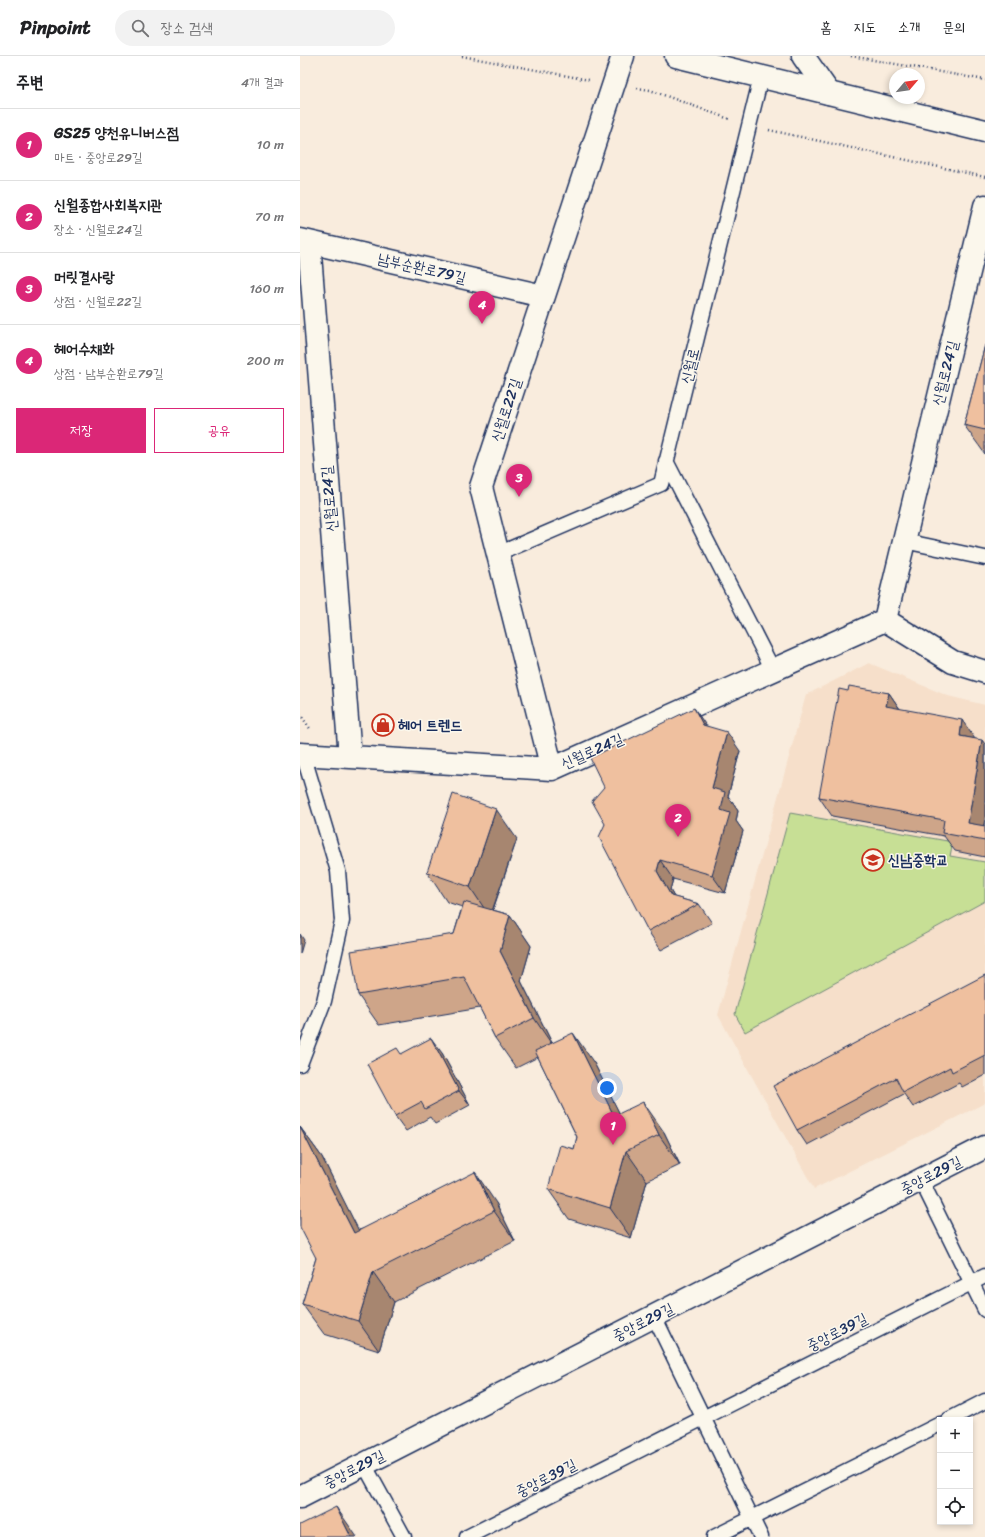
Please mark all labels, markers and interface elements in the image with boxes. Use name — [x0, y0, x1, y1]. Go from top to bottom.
search box — [115, 10, 395, 46]
text: Pinpoint — [20, 11, 91, 44]
text: 장소 검색 — [161, 15, 213, 41]
text: 홈 — [820, 15, 831, 40]
text: 지도 — [853, 15, 876, 40]
text: 소개 — [898, 15, 920, 40]
text: 문의 — [942, 15, 965, 40]
icon: search — [129, 17, 151, 39]
text: 주변 — [16, 67, 43, 97]
north arrow — [889, 68, 925, 104]
text: 4개 결과 — [241, 71, 284, 94]
text: GS25 양천유니버스점 — [54, 120, 179, 146]
text: 1 — [26, 133, 32, 156]
text: 10 m — [257, 133, 284, 156]
text: 마트 · 중앙로29길 — [54, 146, 143, 169]
text: 신월종합사회복지관 — [54, 192, 163, 218]
text: 2 — [25, 205, 33, 228]
text: 70 m — [255, 205, 284, 228]
text: 장소 · 신월로24길 — [54, 218, 143, 241]
street label: 남부순환로79길 — [375, 245, 469, 291]
text: 머릿결사랑 — [54, 264, 114, 290]
text: 3 — [25, 277, 33, 300]
text: 160 m — [249, 277, 284, 300]
text: 상점 · 신월로22길 — [54, 290, 142, 313]
pin: 4 — [469, 291, 495, 324]
text: 헤어수채화 — [54, 336, 114, 362]
street label: 신월로24길 — [924, 338, 966, 408]
street label: 신월로 — [673, 345, 707, 387]
text: 4 — [25, 349, 33, 372]
text: 200 m — [247, 349, 284, 372]
text: 상점 · 남부순환로79길 — [54, 362, 163, 385]
street label: 신월로22길 — [484, 375, 528, 445]
button: 저장 — [16, 408, 146, 453]
button: 공유 — [154, 408, 284, 453]
pin: 3 — [506, 464, 532, 497]
street label: 신월로24길 — [313, 465, 345, 533]
shop icon: 헤어 트렌드 — [370, 712, 396, 738]
place label: 헤어 트렌드 — [398, 712, 462, 738]
street label: 신월로24길 — [556, 726, 628, 776]
pin: 2 — [665, 804, 691, 837]
school or university icon: 신남중학교 — [860, 847, 886, 873]
place label: 신남중학교 — [888, 847, 948, 873]
your location — [597, 1078, 617, 1098]
pin: 1 — [600, 1112, 626, 1145]
street label: 중앙로29길 — [896, 1148, 966, 1202]
street label: 중앙로29길 — [608, 1295, 678, 1349]
street label: 중앙로39길 — [802, 1305, 872, 1359]
map controls — [937, 1417, 973, 1525]
button: + — [937, 1417, 973, 1453]
street label: 중앙로29길 — [319, 1442, 389, 1496]
street label: 중앙로39길 — [511, 1451, 581, 1505]
button: − — [937, 1453, 973, 1489]
button: locate — [937, 1489, 973, 1525]

